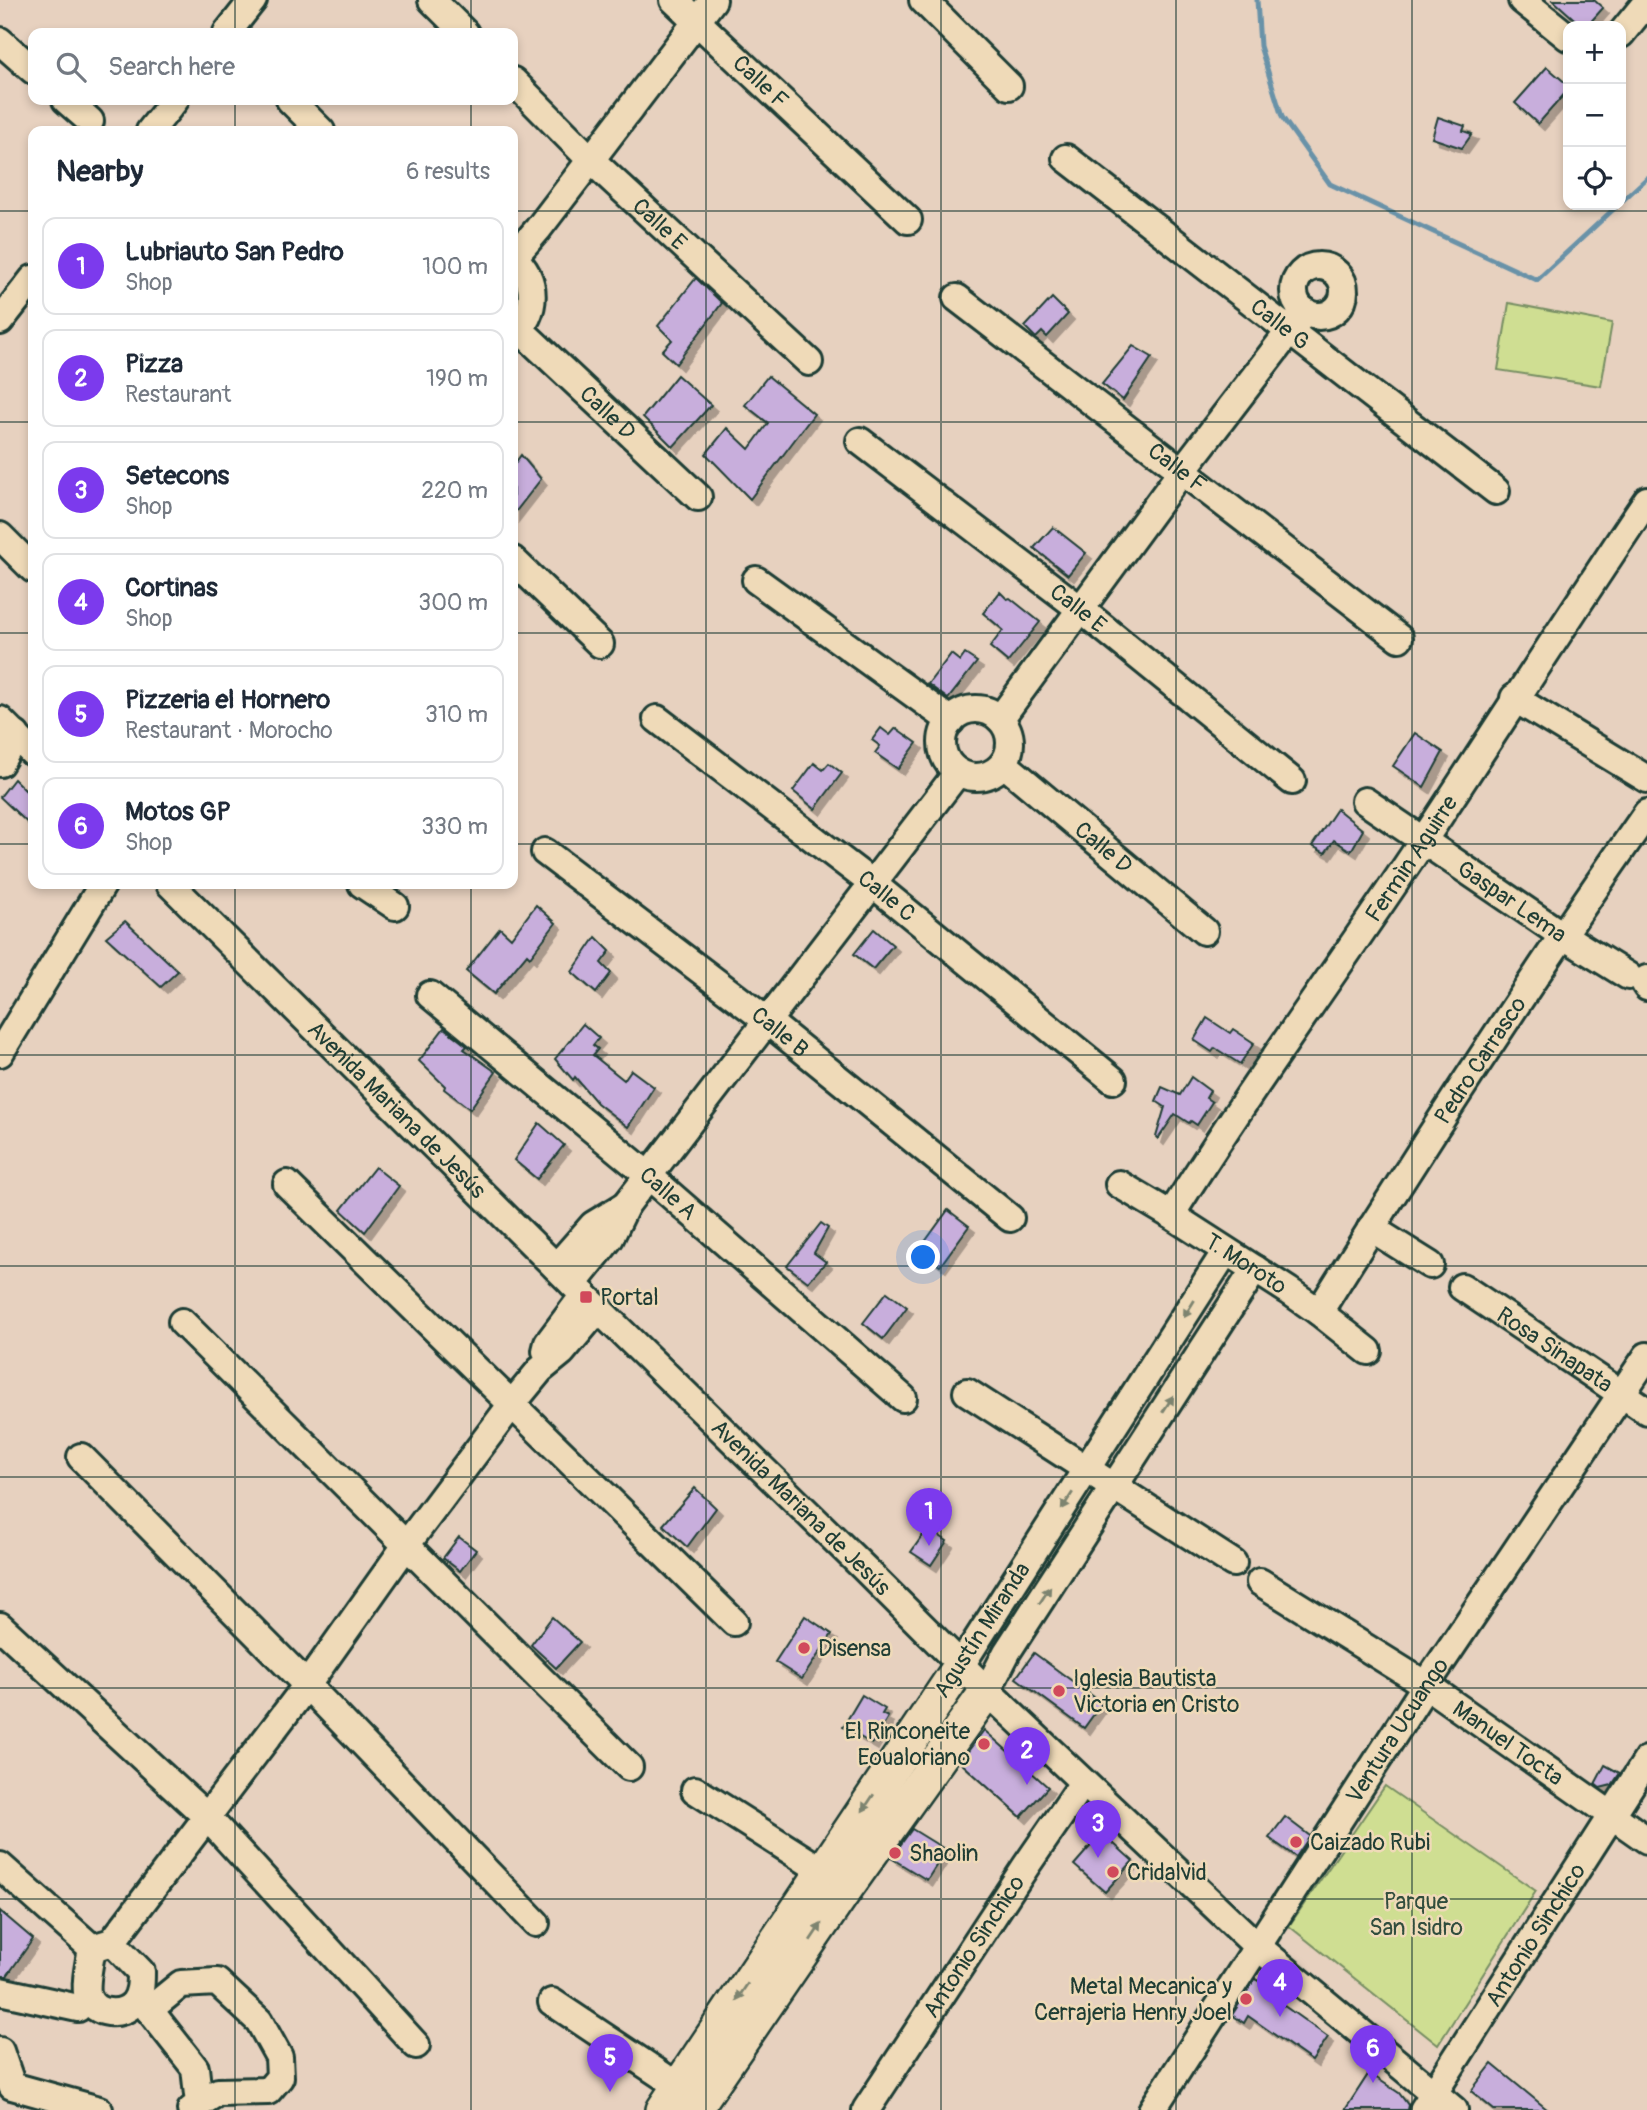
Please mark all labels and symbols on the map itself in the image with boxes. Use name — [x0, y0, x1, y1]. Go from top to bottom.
street label: Calle F — [727, 48, 795, 115]
street label: Calle E — [627, 191, 693, 256]
street label: Calle G — [1245, 292, 1316, 356]
street label: Calle D — [574, 379, 642, 446]
street label: Calle F — [1142, 436, 1212, 499]
street label: Calle E — [1044, 577, 1113, 639]
street label: Fermìn Aguirre — [1358, 789, 1464, 927]
street label: Calle D — [1069, 815, 1139, 880]
street label: Gaspar Lema — [1452, 854, 1573, 949]
street label: Calle C — [852, 863, 922, 928]
street label: Pedro Carrasco — [1428, 991, 1532, 1129]
street label: Calle B — [746, 1000, 815, 1063]
street label: Avenida Mariana de Jesús — [302, 1015, 492, 1204]
street label: Calle A — [634, 1160, 703, 1226]
street label: T. Moroto — [1200, 1226, 1293, 1301]
your location — [906, 1240, 940, 1274]
place label: Portal — [600, 1283, 659, 1312]
marker: Portal — [578, 1289, 594, 1305]
one-way arrow — [1183, 1299, 1196, 1319]
street label: Rosa Sinapata — [1491, 1300, 1619, 1399]
one-way arrow — [1162, 1394, 1175, 1413]
street label: Avenida Mariana de Jesús — [705, 1413, 897, 1601]
pin: 1 — [906, 1488, 952, 1546]
one-way arrow — [1060, 1491, 1073, 1510]
street label: Agustín Miranda — [927, 1557, 1037, 1703]
one-way arrow — [1038, 1585, 1051, 1604]
place label: Disensa — [818, 1634, 891, 1663]
marker: Disensa — [796, 1640, 812, 1656]
street label: Ventura Ucuango — [1339, 1652, 1455, 1808]
place label: Iglesia Bautista Victoria en Cristo — [1073, 1664, 1239, 1719]
marker: Iglesia Bautista Victoria en Cristo — [1051, 1683, 1067, 1699]
street label: Manuel Tocta — [1447, 1694, 1569, 1792]
place label: El Rinconeite Eoualoriano — [845, 1717, 971, 1772]
pin: 2 — [1004, 1727, 1050, 1785]
marker: El Rinconeite Eoualoriano — [976, 1736, 992, 1752]
one-way arrow — [862, 1793, 875, 1812]
pin: 3 — [1075, 1800, 1121, 1858]
place label: Caizado Rubi — [1310, 1828, 1430, 1857]
marker: Caizado Rubi — [1288, 1834, 1304, 1850]
place label: Shaolin — [909, 1839, 979, 1868]
marker: Shaolin — [887, 1845, 903, 1861]
place label: Cridalvid — [1127, 1858, 1207, 1887]
street label: Antonio Sinchico — [1478, 1858, 1592, 2012]
marker: Cridalvid — [1105, 1864, 1121, 1880]
street label: Antonio Sinchico — [916, 1869, 1031, 2023]
park label: Parque San Isidro — [1369, 1887, 1463, 1942]
one-way arrow — [809, 1923, 823, 1941]
pin: 4 — [1257, 1959, 1303, 2017]
place label: Metal Mecanica y Cerrajeria Henry Joel — [1034, 1972, 1232, 2027]
one-way arrow — [735, 1982, 748, 2001]
marker: Metal Mecanica y Cerrajeria Henry Joel — [1238, 1991, 1254, 2007]
pin: 6 — [1350, 2025, 1396, 2083]
pin: 5 — [587, 2034, 633, 2092]

